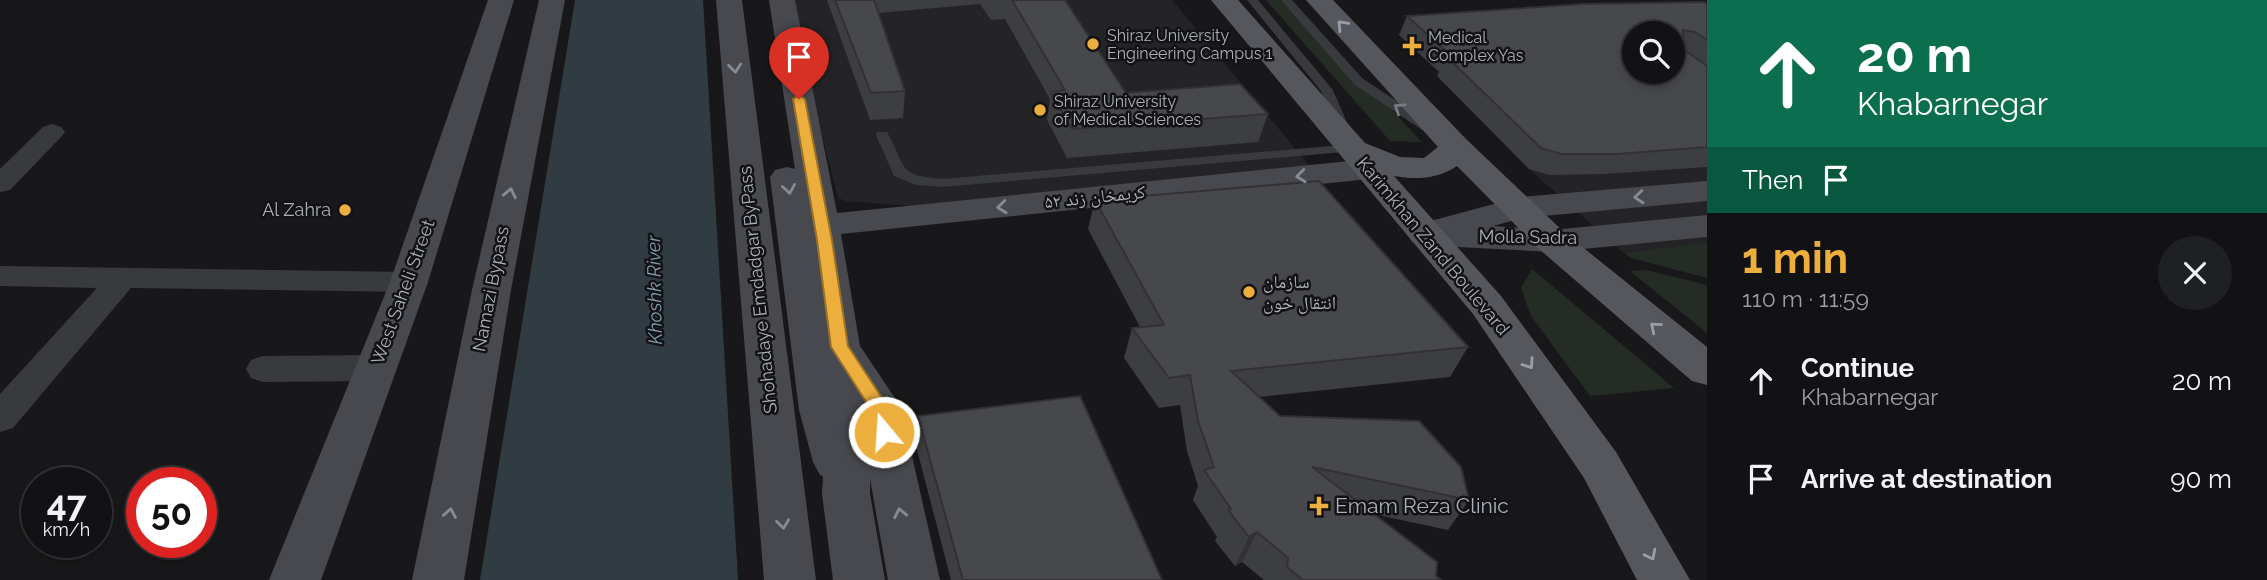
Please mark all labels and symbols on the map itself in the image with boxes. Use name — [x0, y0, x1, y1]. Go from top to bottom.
one-way arrow — [1337, 20, 1350, 33]
place label: Shiraz University Engineering Campus 1 — [1107, 26, 1272, 63]
pin — [769, 27, 829, 99]
place label: Medical Complex Yas — [1428, 28, 1524, 65]
marker: Shiraz University Engineering Campus 1 — [1085, 36, 1101, 52]
marker: Medical Complex Yas — [1402, 36, 1422, 56]
one-way arrow — [728, 62, 743, 74]
place label: Shiraz University of Medical Sciences — [1054, 92, 1201, 129]
marker: Shiraz University of Medical Sciences — [1032, 102, 1048, 118]
one-way arrow — [1394, 104, 1407, 116]
street label: Karimkhan Zand Boulevard — [1353, 153, 1514, 339]
street label: Shohadaye Emdadgar ByPass — [734, 165, 781, 415]
one-way arrow — [1295, 168, 1306, 183]
street label: کریمخان زند ۵۲ — [1044, 181, 1147, 213]
one-way arrow — [781, 183, 796, 195]
one-way arrow — [501, 187, 516, 199]
one-way arrow — [1633, 189, 1644, 204]
place label: Al Zahra — [262, 199, 331, 220]
one-way arrow — [996, 199, 1008, 214]
marker: Al Zahra — [337, 202, 353, 218]
street label: West Saheli Street — [367, 217, 438, 367]
street label: Namazi Bypass — [468, 224, 513, 353]
street label: Molla Sadra — [1479, 225, 1577, 248]
water label: Khoshk River — [642, 234, 666, 345]
place label: سازمان انتقال خون — [1263, 271, 1336, 314]
marker: سازمان انتقال خون — [1241, 284, 1257, 300]
one-way arrow — [1650, 323, 1663, 335]
one-way arrow — [1521, 356, 1533, 369]
position arrow — [847, 395, 921, 469]
speed limit sign: 50 — [126, 467, 217, 558]
place label: Emam Reza Clinic — [1335, 493, 1509, 518]
marker: Emam Reza Clinic — [1309, 496, 1329, 516]
one-way arrow — [441, 507, 456, 519]
one-way arrow — [894, 507, 909, 519]
one-way arrow — [776, 518, 791, 530]
one-way arrow — [1643, 548, 1656, 560]

